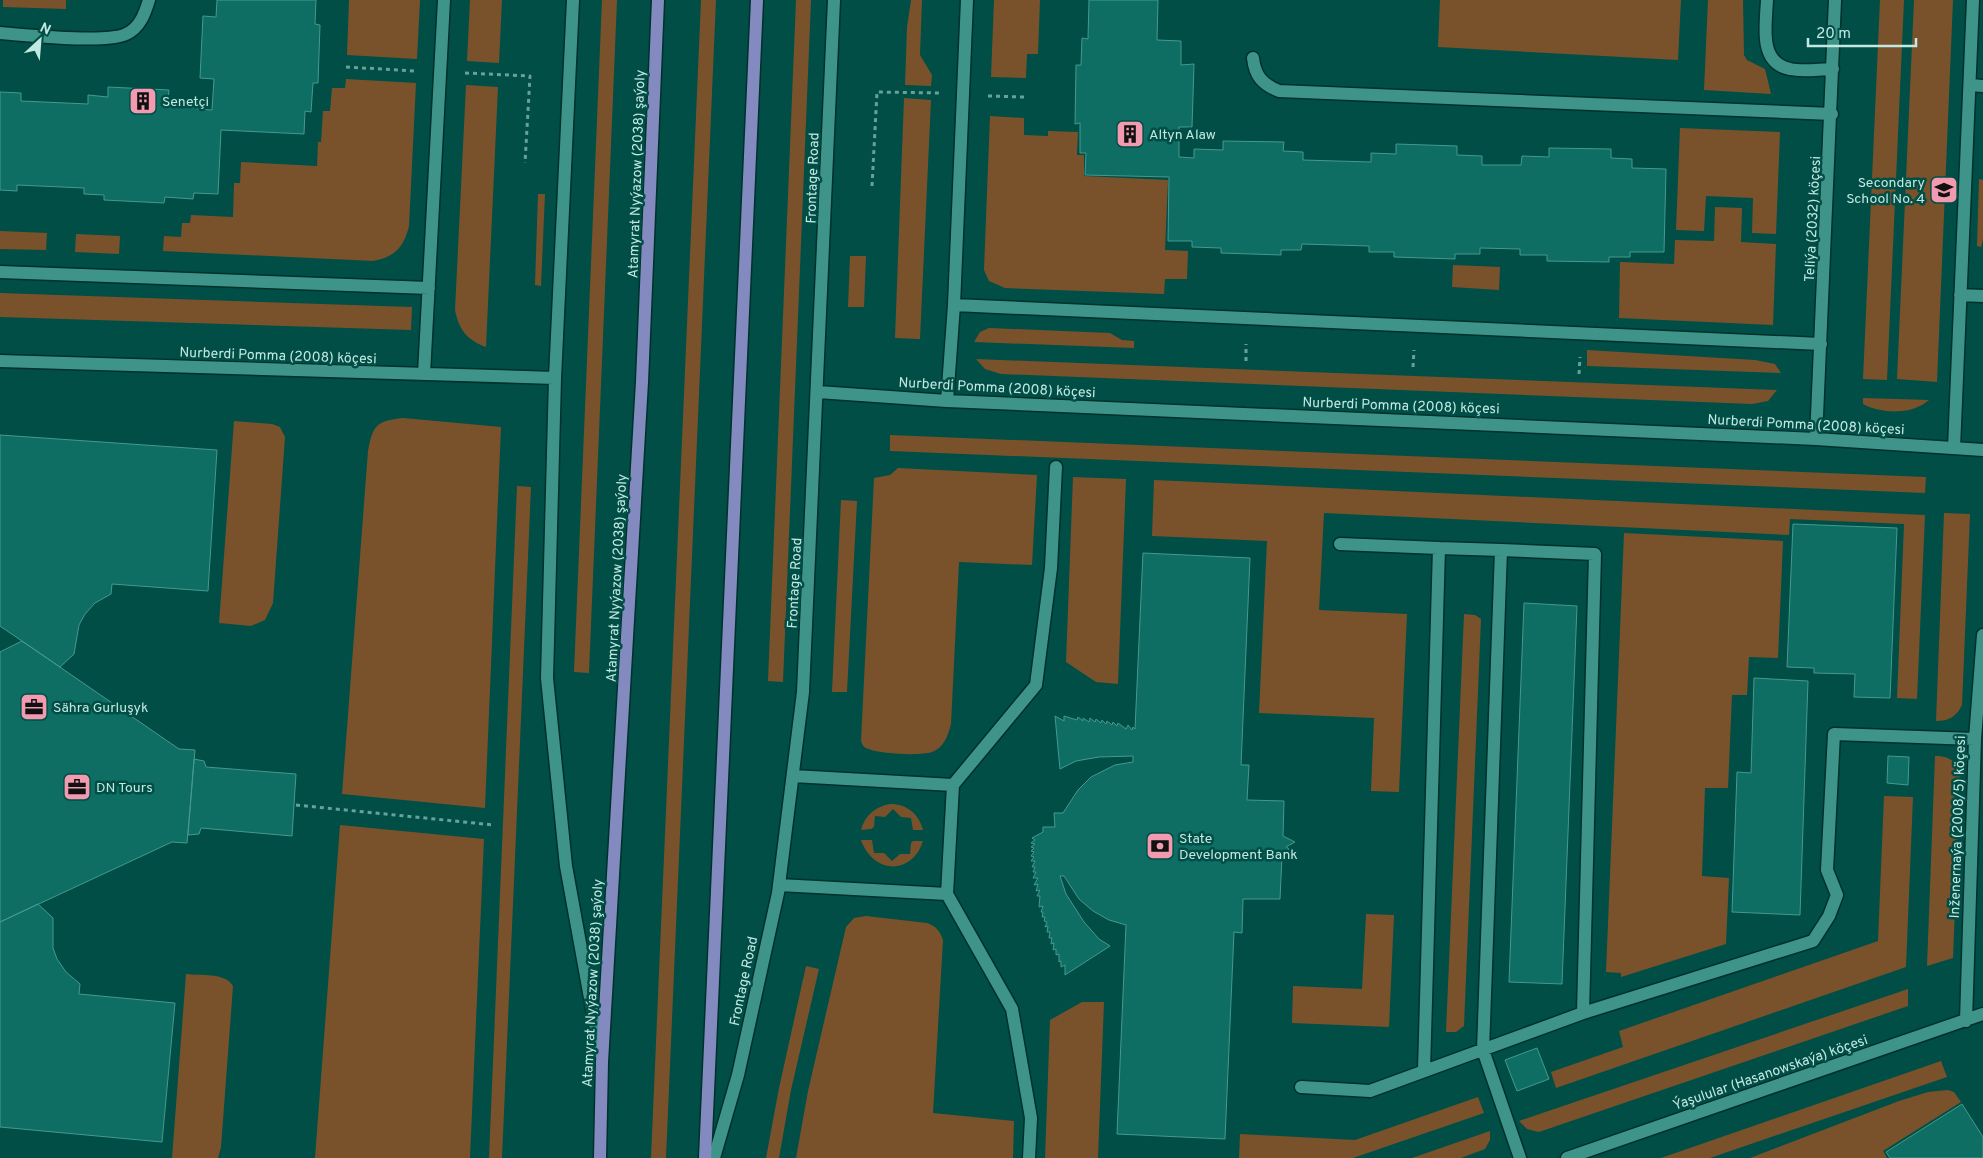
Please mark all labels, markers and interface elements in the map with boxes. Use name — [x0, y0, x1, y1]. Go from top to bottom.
north arrow — [15, 15, 65, 65]
scale bar — [1808, 15, 1916, 47]
text: N — [37, 20, 53, 40]
text: 20 m — [1816, 25, 1851, 44]
street label: Atamyrat Nyýazow (2038) şaýoly — [625, 69, 650, 279]
building icon: Senetçi — [128, 86, 158, 116]
place label: Senetçi — [162, 94, 209, 111]
building icon: Altyn Alaw — [1115, 119, 1145, 149]
place label: Altyn Alaw — [1149, 127, 1216, 144]
street label: Frontage Road — [803, 132, 824, 224]
street label: Teliýa (2032) köçesi — [1802, 156, 1825, 283]
place label: Secondary School No. 4 — [1846, 175, 1925, 208]
school or university icon: Secondary School No. 4 — [1929, 175, 1959, 205]
street label: Nurberdi Pomma (2008) köçesi — [179, 345, 377, 368]
street label: Nurberdi Pomma (2008) köçesi — [898, 375, 1096, 402]
street label: Nurberdi Pomma (2008) köçesi — [1302, 395, 1500, 418]
street label: Nurberdi Pomma (2008) köçesi — [1707, 412, 1905, 439]
street label: Atamyrat Nyýazow (2038) şaýoly — [604, 473, 631, 683]
street label: Frontage Road — [785, 537, 806, 629]
office icon: Sähra Gurluşyk — [19, 692, 49, 722]
place label: Sähra Gurluşyk — [53, 700, 148, 717]
street label: Inženernaýa (2008/5) köçesi — [1947, 735, 1970, 919]
office icon: DN Tours — [62, 772, 92, 802]
place label: DN Tours — [96, 780, 153, 797]
bank icon: State Development Bank — [1145, 831, 1175, 861]
place label: State Development Bank — [1179, 831, 1298, 864]
street label: Atamyrat Nyýazow (2038) şaýoly — [580, 878, 607, 1088]
street label: Frontage Road — [727, 935, 762, 1028]
street label: Ýaşulular (Hasanowskaýa) köçesi — [1671, 1031, 1870, 1115]

